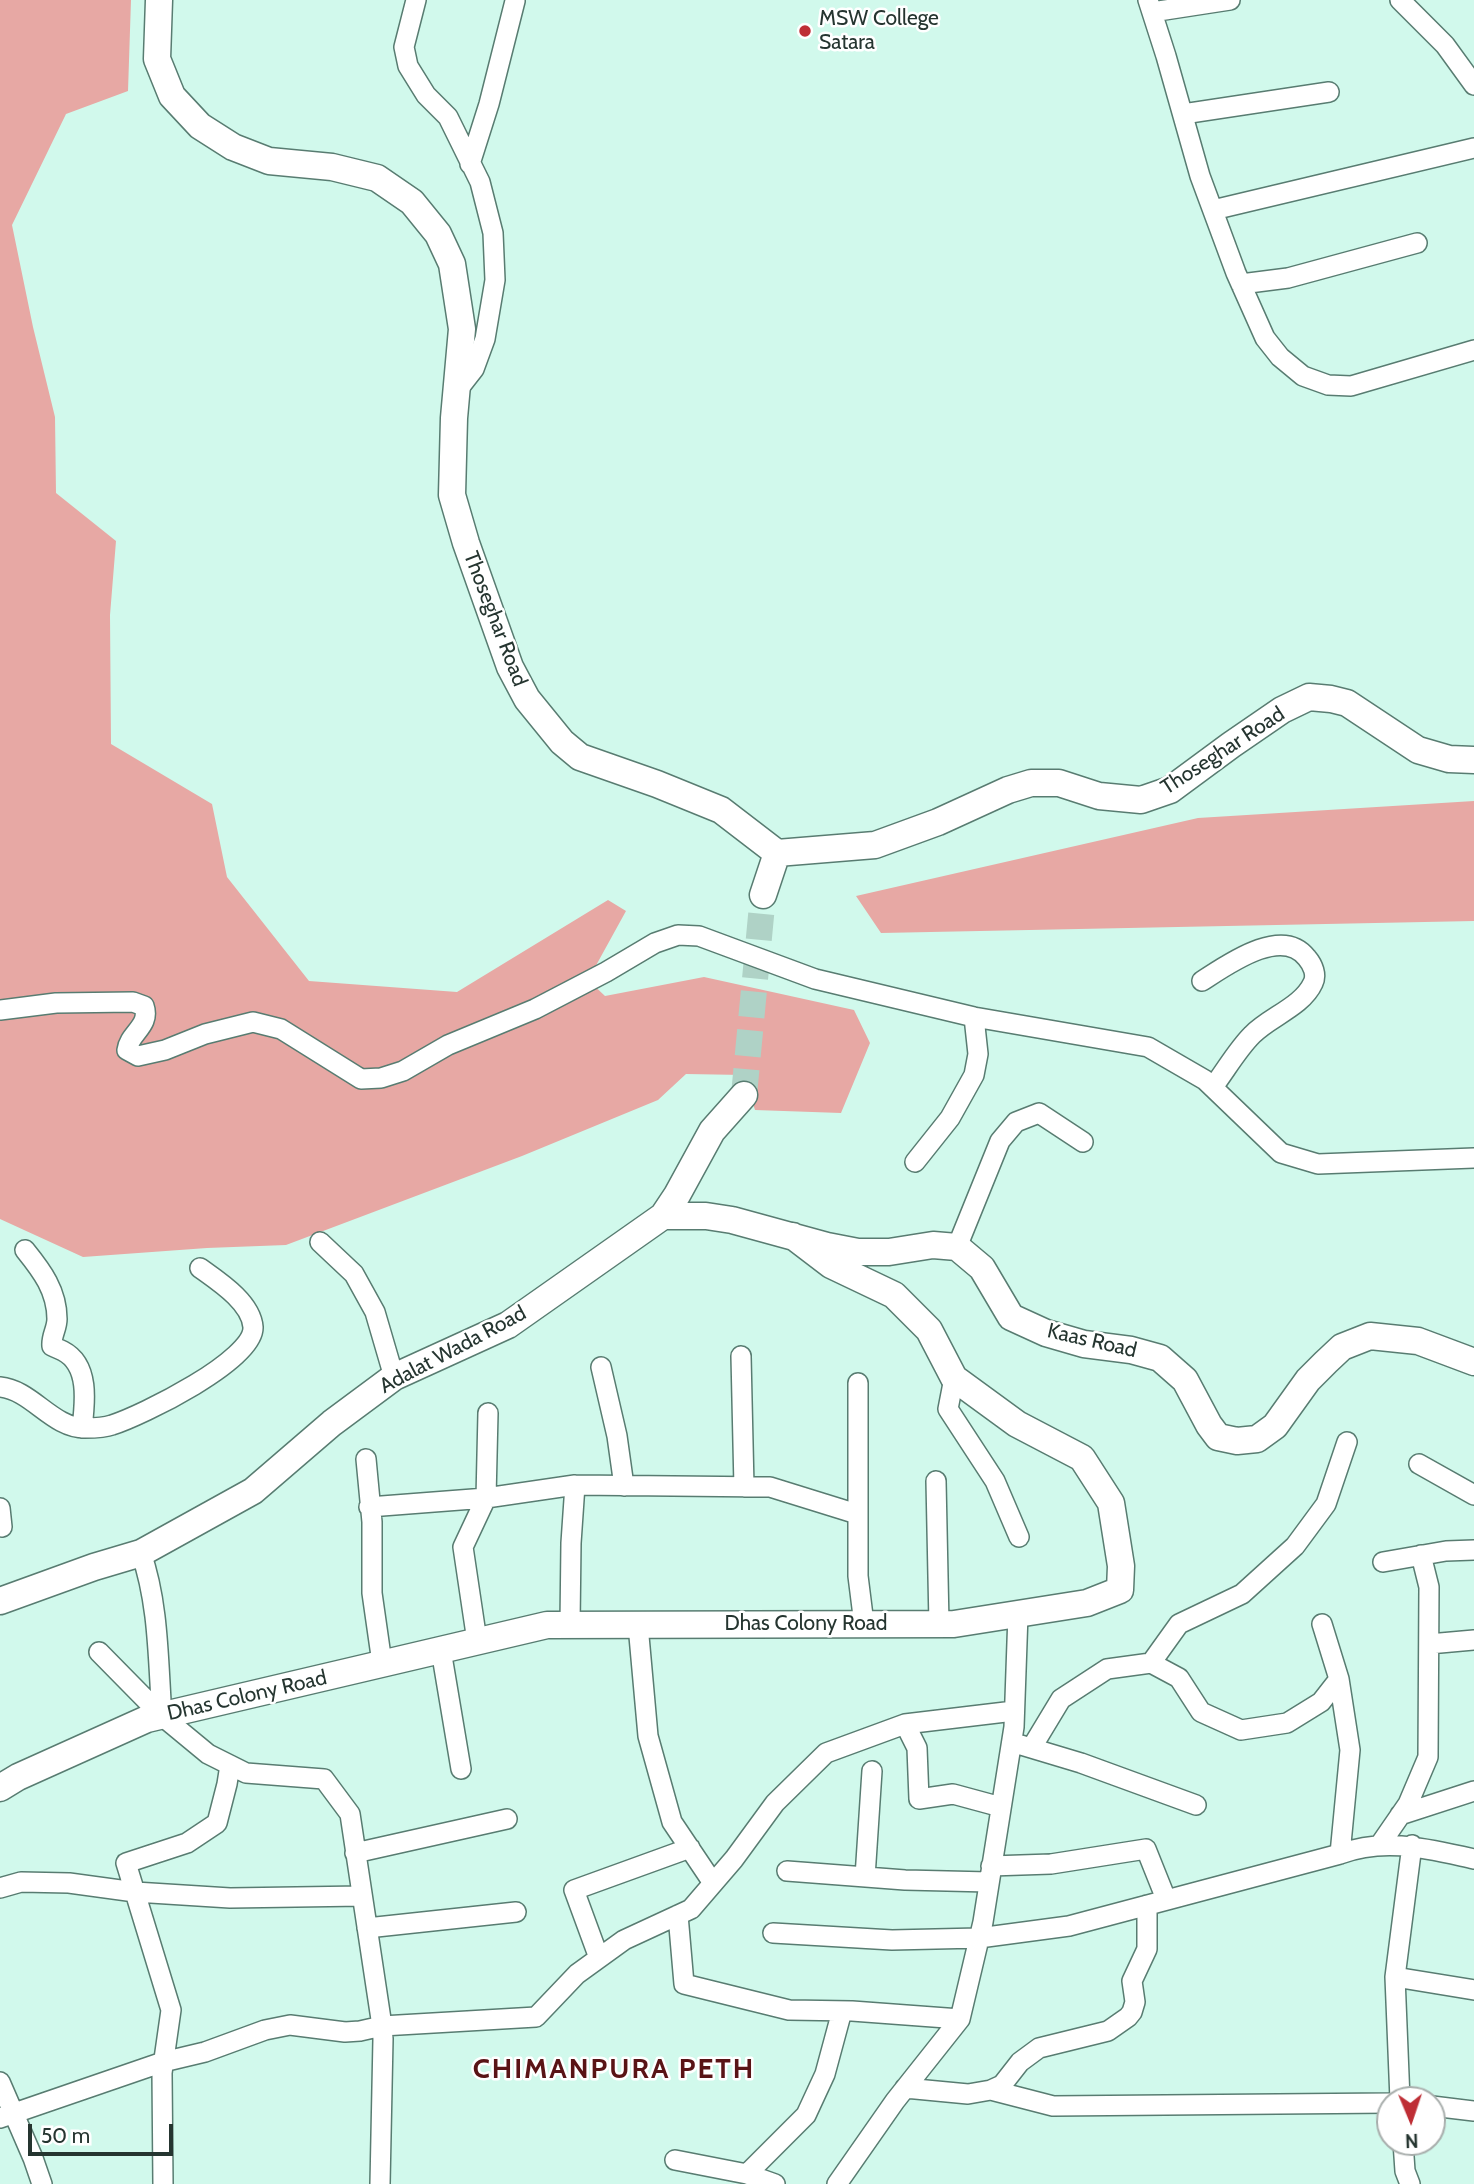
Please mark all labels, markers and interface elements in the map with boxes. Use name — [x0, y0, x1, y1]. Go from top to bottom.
place label: MSW College Satara — [819, 6, 939, 56]
marker: MSW College Satara — [797, 23, 813, 39]
street label: Thoseghar Road — [458, 548, 532, 690]
street label: Thoseghar Road — [1156, 702, 1290, 800]
street label: Adalat Wada Road — [375, 1301, 531, 1399]
street label: Kaas Road — [1045, 1318, 1139, 1364]
street label: Dhas Colony Road — [725, 1611, 887, 1637]
street label: Dhas Colony Road — [165, 1665, 329, 1727]
district label: CHIMANPURA PETH — [475, 2053, 753, 2087]
north arrow — [1376, 2086, 1446, 2156]
scale bar — [32, 2110, 177, 2154]
text: 50 m — [41, 2123, 90, 2148]
text: N — [1405, 2129, 1419, 2152]

